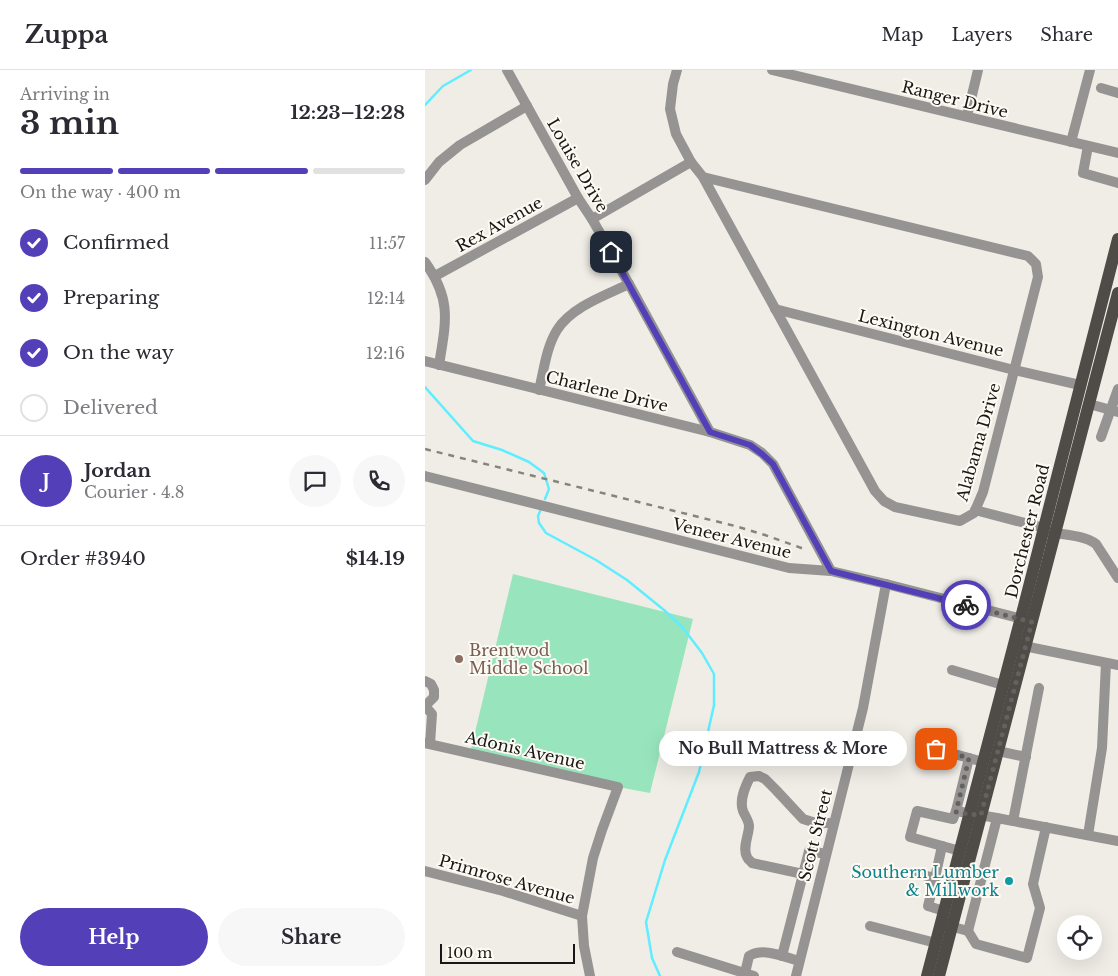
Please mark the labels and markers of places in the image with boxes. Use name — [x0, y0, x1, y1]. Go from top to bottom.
pin — [590, 231, 632, 273]
place label: Brentwod Middle School — [469, 640, 589, 678]
marker: Brentwod Middle School — [453, 653, 465, 665]
pin — [915, 728, 957, 770]
callout: No Bull Mattress & More — [659, 732, 906, 766]
place label: Southern Lumber & Millwork — [851, 862, 999, 900]
marker: Southern Lumber & Millwork — [1003, 875, 1015, 887]

